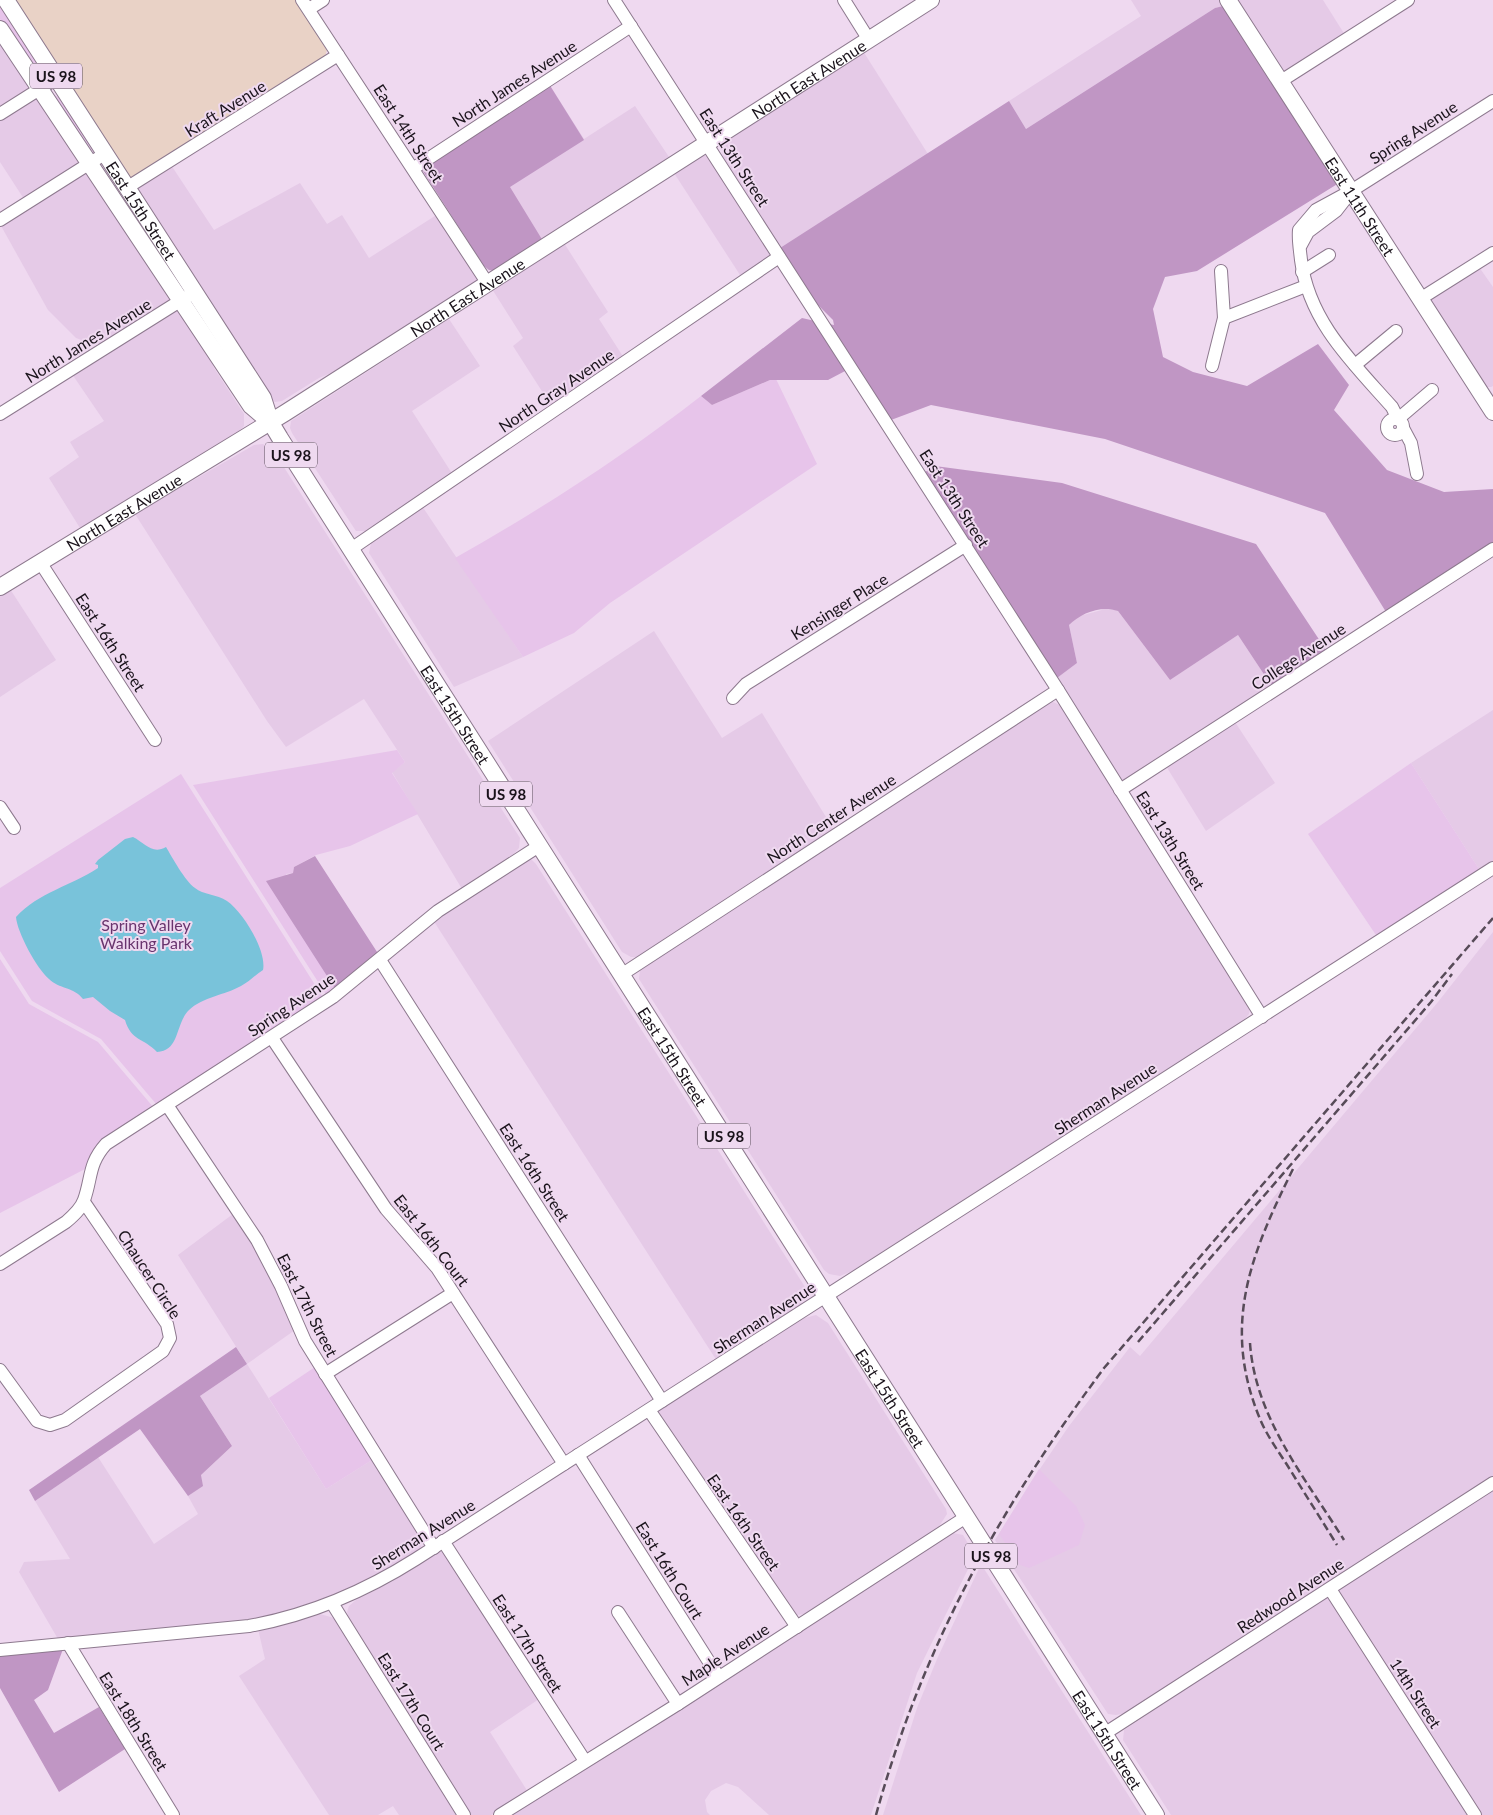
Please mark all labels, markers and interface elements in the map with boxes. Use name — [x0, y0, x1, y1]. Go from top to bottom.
street label: North East Avenue — [748, 35, 869, 122]
street label: North James Avenue — [448, 36, 580, 130]
road number: US 98 — [30, 64, 82, 88]
street label: Kraft Avenue — [181, 76, 269, 140]
street label: East 14th Street — [370, 80, 448, 186]
street label: Spring Avenue — [1366, 97, 1460, 167]
street label: East 13th Street — [696, 104, 774, 210]
street label: East 11th Street — [1322, 153, 1399, 259]
street label: East 15th Street — [103, 157, 181, 263]
street label: North East Avenue — [406, 253, 528, 340]
street label: North James Avenue — [22, 294, 154, 386]
street label: North Gray Avenue — [495, 344, 617, 436]
road number: US 98 — [265, 442, 317, 468]
street label: East 13th Street — [916, 445, 994, 551]
street label: North East Avenue — [62, 469, 185, 554]
street label: Kensinger Place — [787, 569, 891, 643]
street label: East 16th Street — [72, 589, 150, 695]
street label: College Avenue — [1247, 618, 1349, 694]
street label: East 15th Street — [417, 661, 494, 767]
street label: North Center Avenue — [763, 769, 899, 867]
road number: US 98 — [480, 782, 532, 806]
street label: East 13th Street — [1133, 787, 1209, 893]
park label: Spring Valley Walking Park — [100, 915, 193, 952]
street label: Spring Avenue — [244, 968, 338, 1040]
street label: East 15th Street — [635, 1003, 712, 1109]
street label: Sherman Avenue — [1050, 1058, 1160, 1138]
street label: East 16th Street — [496, 1119, 574, 1225]
road number: US 98 — [698, 1124, 750, 1148]
street label: East 16th Court — [390, 1190, 474, 1290]
street label: Chaucer Circle — [114, 1226, 186, 1322]
street label: East 17th Street — [274, 1250, 342, 1360]
street label: Sherman Avenue — [709, 1277, 819, 1357]
street label: East 15th Street — [852, 1345, 929, 1451]
street label: East 16th Street — [704, 1470, 784, 1574]
street label: Sherman Avenue — [368, 1495, 478, 1573]
street label: East 16th Court — [632, 1518, 708, 1622]
road number: US 98 — [965, 1544, 1017, 1568]
street label: Redwood Avenue — [1233, 1554, 1347, 1636]
street label: East 17th Street — [489, 1590, 567, 1696]
street label: Maple Avenue — [678, 1619, 772, 1689]
street label: East 17th Court — [374, 1649, 450, 1753]
street label: 14th Street — [1386, 1655, 1446, 1732]
street label: East 18th Street — [96, 1668, 172, 1774]
street label: East 15th Street — [1069, 1686, 1147, 1793]

